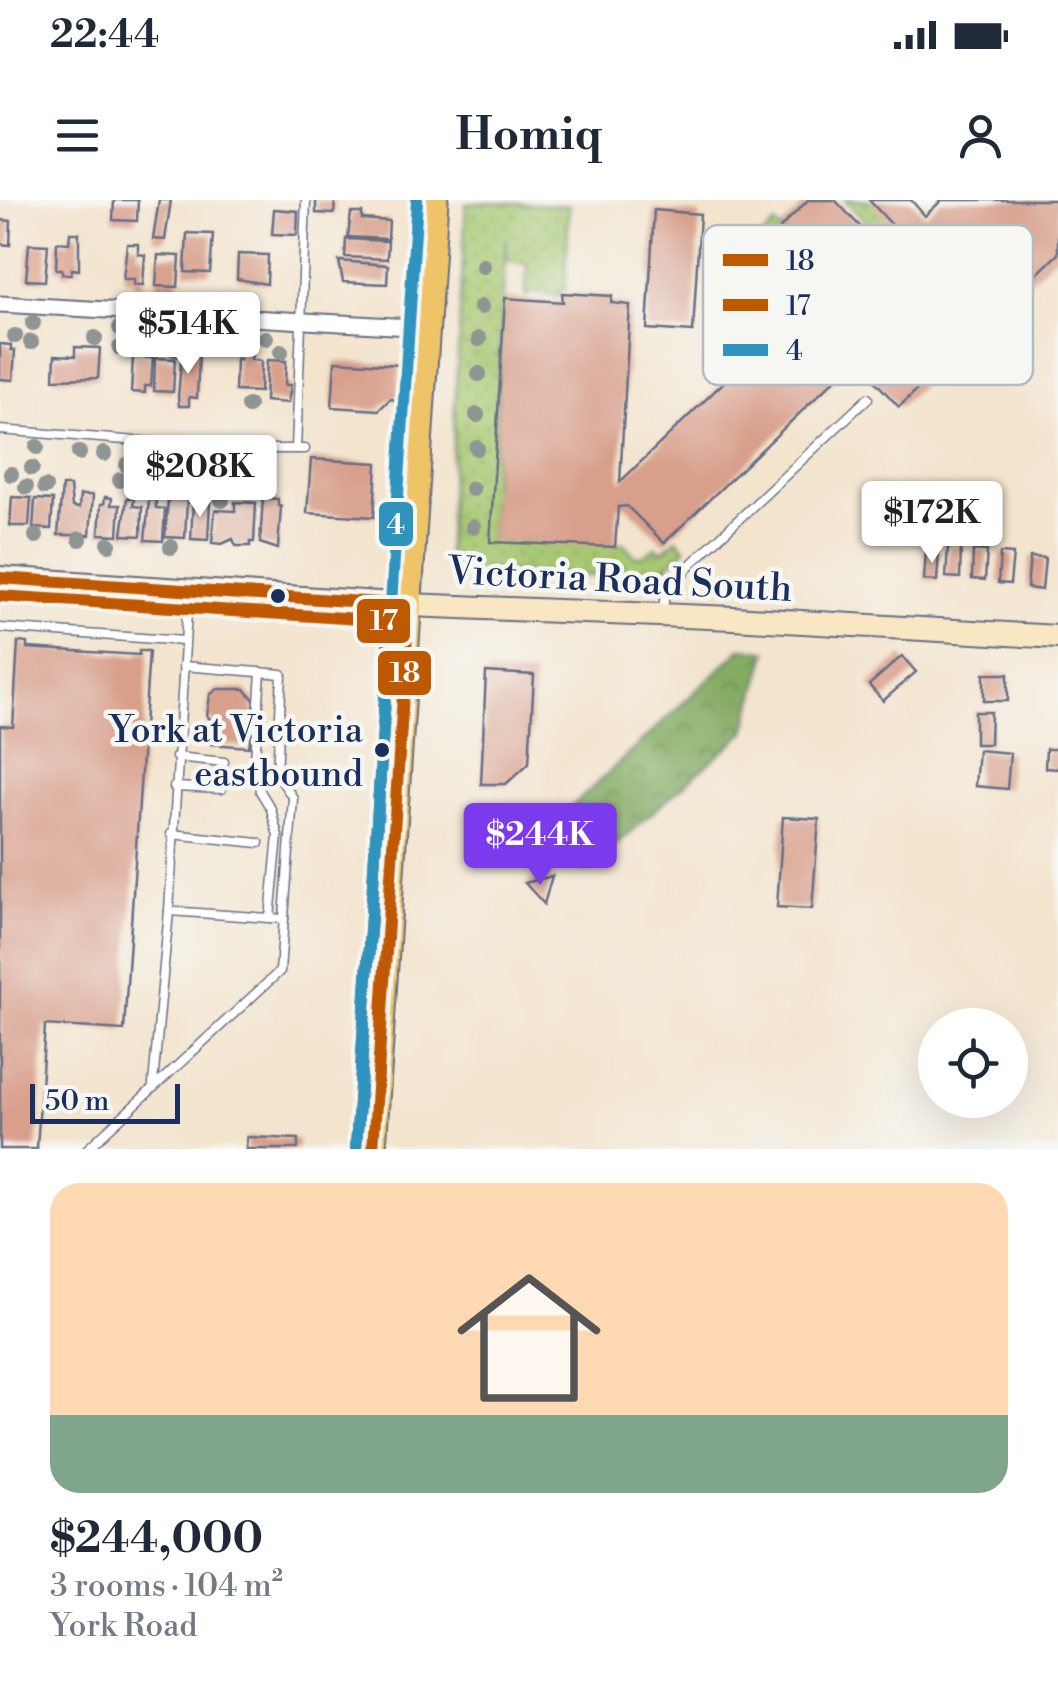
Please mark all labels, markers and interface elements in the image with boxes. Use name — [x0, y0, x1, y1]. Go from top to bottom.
text: 22:44 — [50, 12, 159, 59]
text: Homiq — [456, 107, 602, 164]
icon: menu — [50, 108, 105, 163]
icon: person — [953, 108, 1008, 163]
legend — [703, 225, 1033, 385]
text: 18 — [786, 244, 815, 279]
text: 17 — [786, 289, 811, 324]
pin: $514K — [118, 292, 258, 377]
text: $514K — [138, 304, 238, 344]
text: 4 — [786, 334, 803, 369]
pin: $208K — [130, 435, 270, 520]
text: $208K — [146, 447, 254, 487]
pin: $172K — [862, 481, 1002, 566]
text: $172K — [884, 493, 980, 533]
line badge: 4 — [377, 500, 415, 548]
text: 4 — [387, 508, 405, 543]
street label: Victoria Road South — [445, 548, 794, 613]
unlabelled marker — [268, 586, 288, 606]
line badge: 17 — [355, 597, 412, 645]
text: 17 — [370, 604, 399, 639]
line badge: 18 — [376, 649, 433, 697]
text: 18 — [390, 656, 420, 691]
place label: York at Victoria eastbound — [107, 709, 364, 798]
marker: York at Victoria eastbound — [372, 740, 392, 760]
pin: $244K — [470, 803, 610, 888]
text: $244K — [486, 815, 594, 855]
map controls — [918, 1008, 1028, 1118]
button: locate — [918, 1008, 1028, 1118]
scale bar — [30, 1079, 180, 1124]
text: 50 m — [45, 1084, 109, 1119]
icon: home — [439, 1248, 619, 1428]
text: $244,000 — [50, 1513, 263, 1566]
text: 3 rooms · 104 m² — [50, 1566, 283, 1606]
text: York Road — [50, 1606, 198, 1646]

